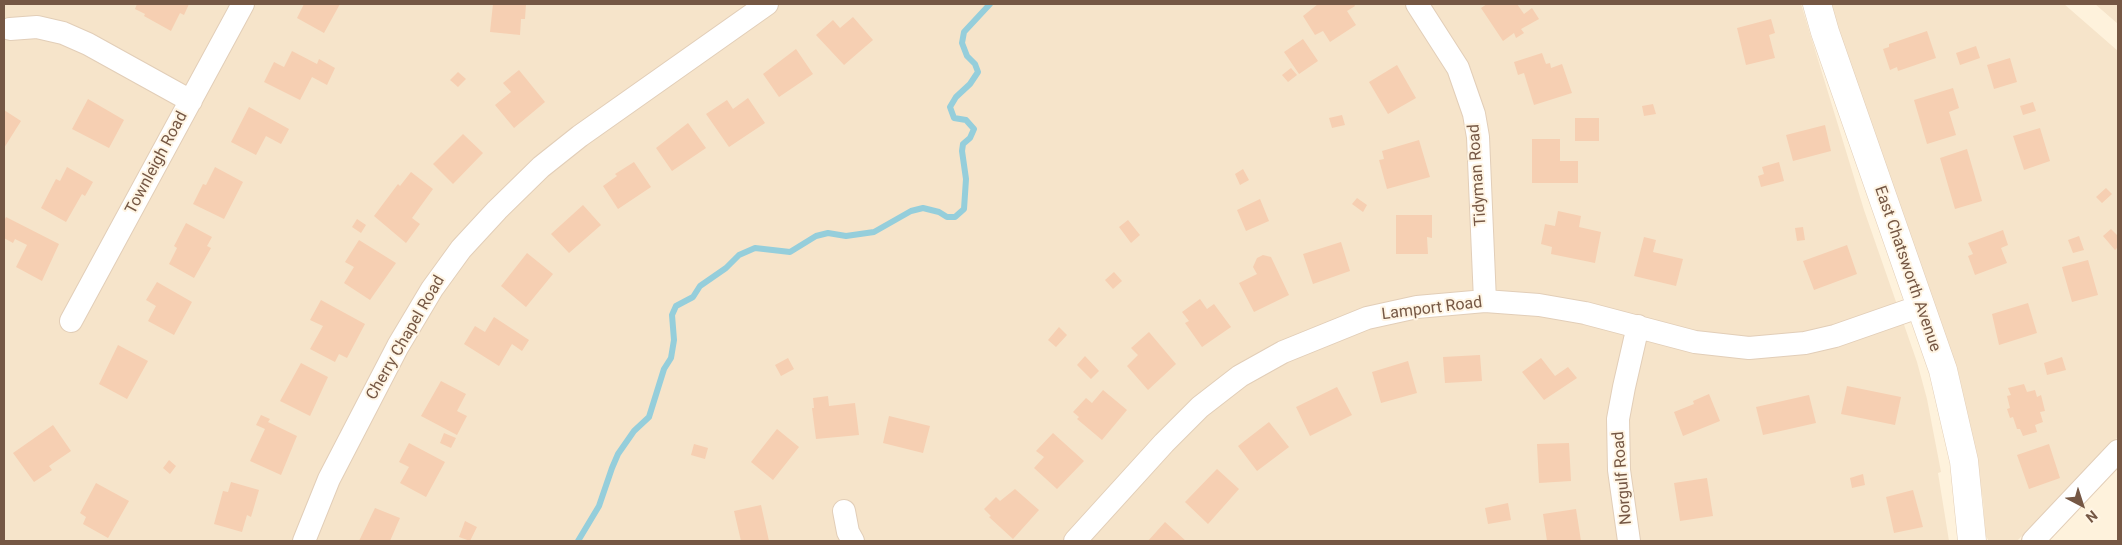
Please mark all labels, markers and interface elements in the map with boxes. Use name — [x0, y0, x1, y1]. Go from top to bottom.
street label: Townleigh Road — [122, 108, 192, 218]
street label: Tidyman Road — [1465, 123, 1491, 227]
street label: East Chatsworth Avenue — [1870, 184, 1944, 354]
street label: Cherry Chapel Road — [363, 272, 449, 404]
street label: Lamport Road — [1381, 293, 1483, 325]
street label: Norgulf Road — [1609, 430, 1637, 526]
north arrow — [2057, 480, 2107, 530]
text: N — [2083, 507, 2101, 526]

